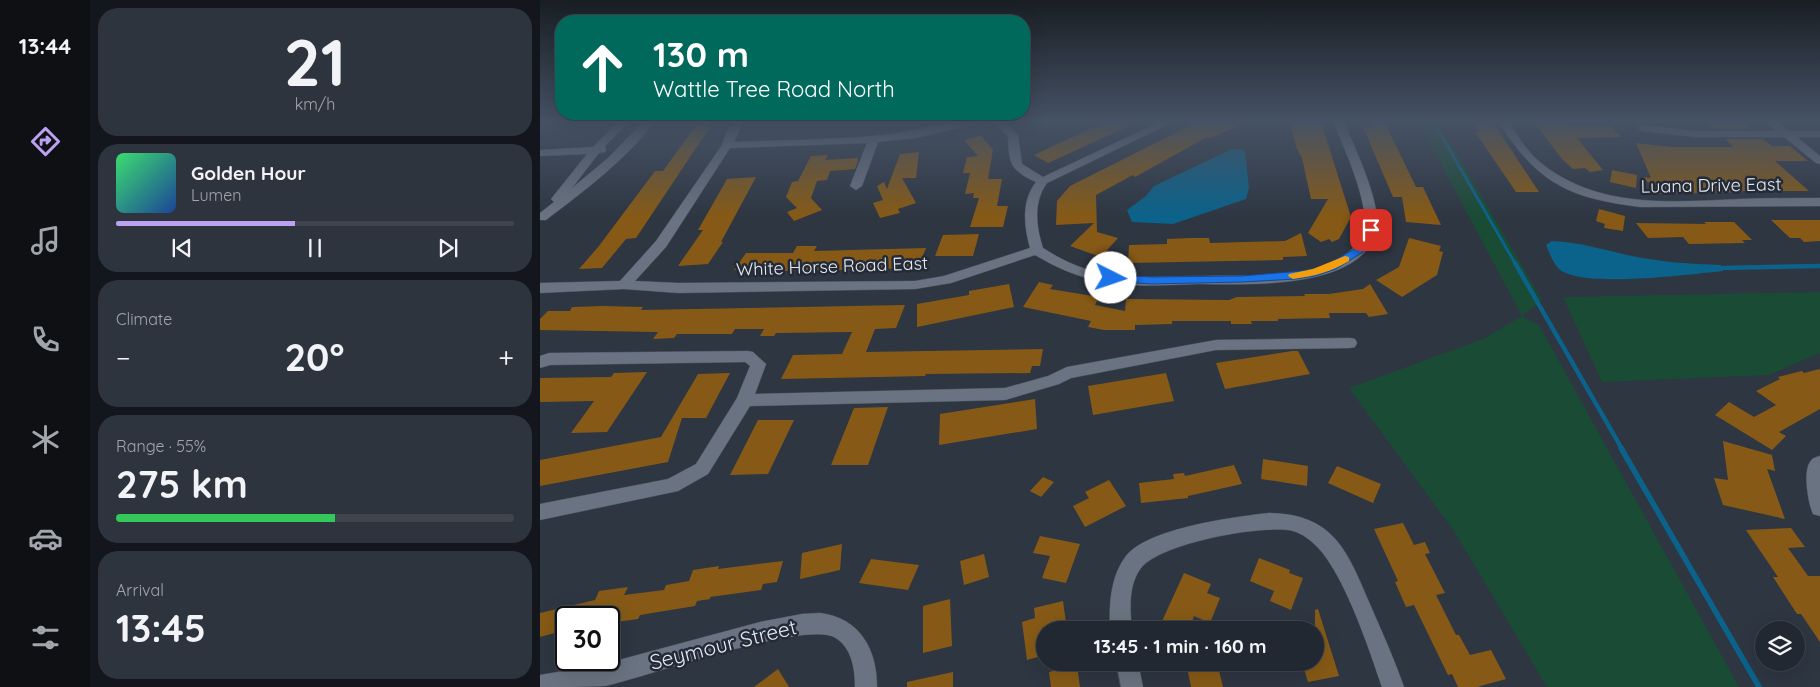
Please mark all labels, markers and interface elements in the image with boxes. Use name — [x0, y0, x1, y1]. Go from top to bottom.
text: 21 — [284, 21, 346, 102]
text: 13:44 — [19, 32, 71, 60]
text: 130 m — [653, 32, 749, 76]
icon: ahead — [570, 35, 635, 100]
text: Wattle Tree Road North — [653, 75, 895, 103]
text: km/h — [295, 94, 335, 114]
icon: directions — [28, 124, 63, 159]
text: Golden Hour — [191, 161, 306, 185]
street label: Luana Drive East — [1640, 172, 1782, 198]
text: Lumen — [191, 185, 242, 205]
pin — [1350, 209, 1392, 251]
icon: arrive — [1357, 216, 1385, 244]
icon: music — [28, 223, 63, 258]
icon: previous — [168, 234, 196, 262]
icon: pause — [301, 234, 329, 262]
icon: next — [434, 234, 462, 262]
street label: White Horse Road East — [736, 251, 928, 281]
position arrow — [1084, 251, 1136, 303]
text: Climate — [116, 309, 172, 329]
icon: phone — [28, 322, 63, 357]
text: 20° — [284, 333, 344, 381]
text: − — [116, 340, 131, 375]
text: + — [498, 340, 514, 375]
icon: climate — [28, 422, 63, 457]
text: Range · 55% — [116, 436, 206, 456]
text: 275 km — [116, 460, 248, 508]
icon: car — [28, 521, 63, 556]
text: Arrival — [116, 580, 164, 600]
text: 13:45 — [116, 604, 206, 652]
speed limit sign: 30 — [555, 606, 620, 671]
street label: Seymour Street — [647, 613, 799, 675]
icon: filters — [28, 620, 63, 655]
map controls — [1755, 621, 1805, 671]
button: layers — [1755, 621, 1805, 671]
text: 13:45 · 1 min · 160 m — [1093, 634, 1267, 658]

